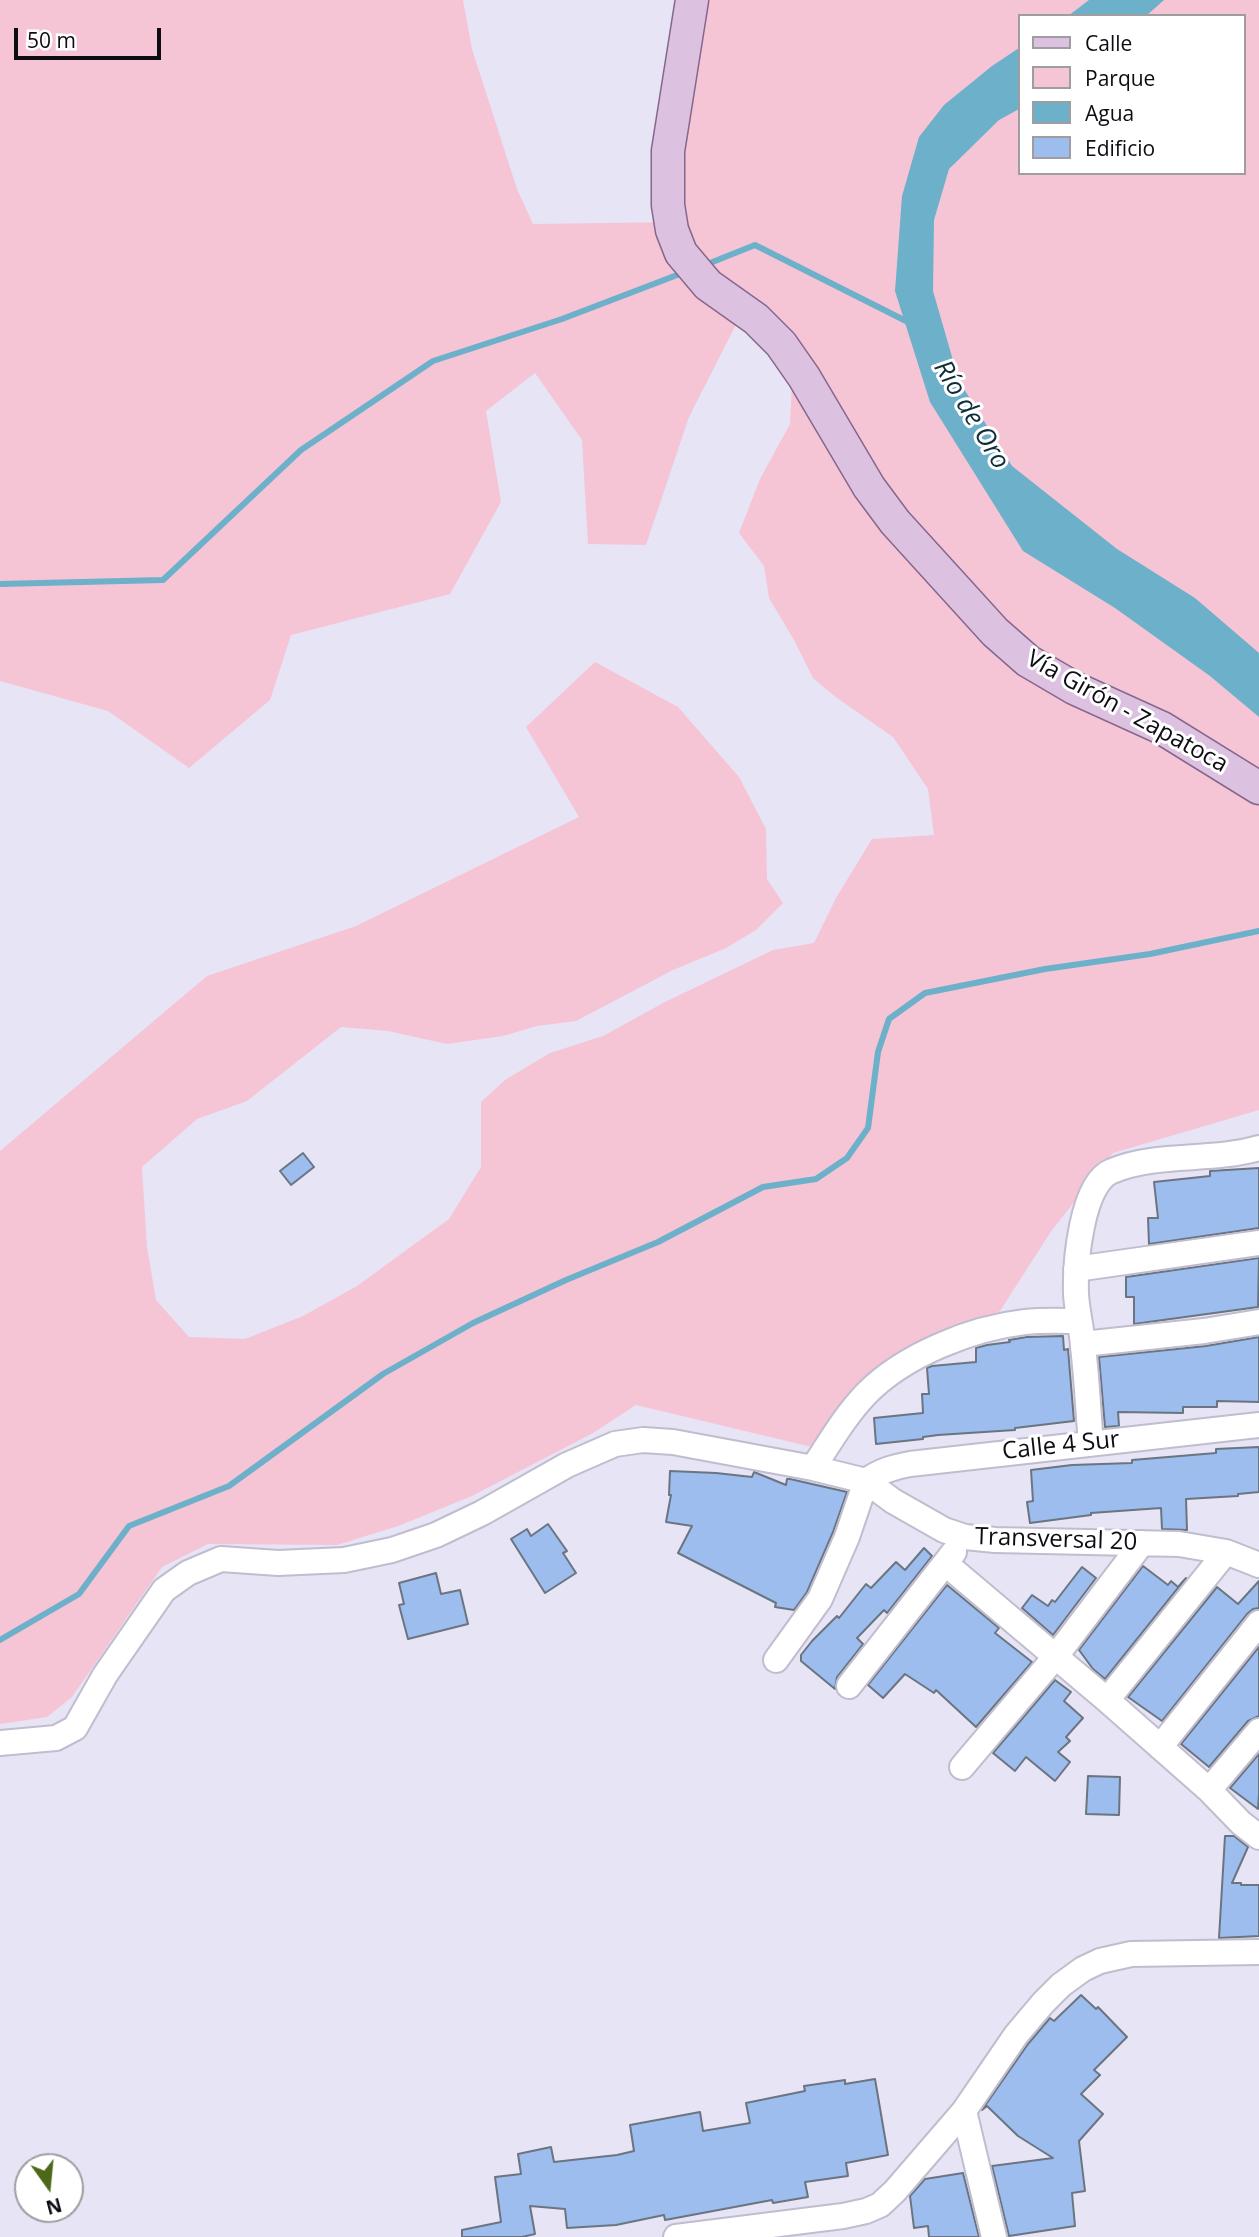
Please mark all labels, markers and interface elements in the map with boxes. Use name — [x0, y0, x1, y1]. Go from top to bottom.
scale bar — [18, 14, 164, 58]
legend — [1018, 14, 1245, 175]
text: 50 m — [27, 26, 76, 54]
text: Calle — [1085, 29, 1132, 57]
text: Parque — [1085, 64, 1155, 92]
text: Agua — [1085, 99, 1134, 127]
text: Edificio — [1085, 134, 1155, 162]
water label: Río de Oro — [926, 355, 1016, 475]
street label: Vía Girón - Zapatoca — [1021, 645, 1233, 779]
street label: Calle 4 Sur — [1001, 1426, 1121, 1466]
street label: Transversal 20 — [974, 1523, 1138, 1557]
north arrow — [14, 2153, 84, 2223]
text: N — [43, 2192, 65, 2221]

